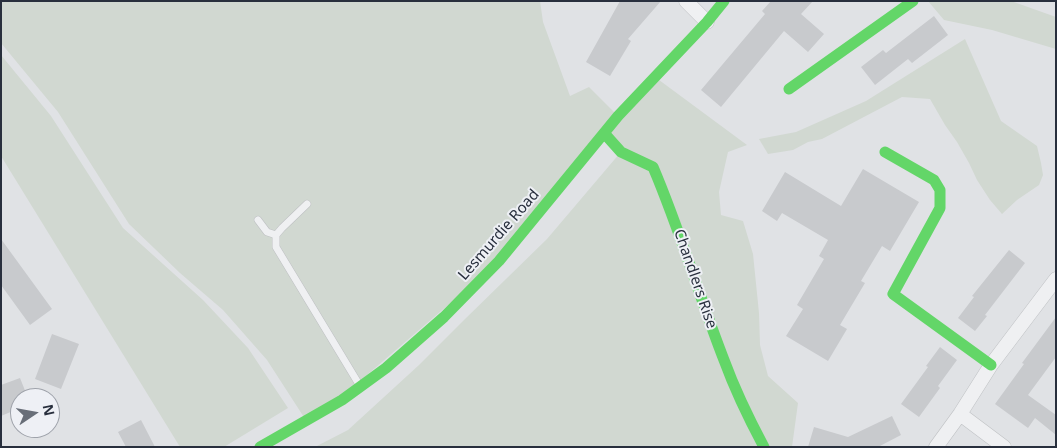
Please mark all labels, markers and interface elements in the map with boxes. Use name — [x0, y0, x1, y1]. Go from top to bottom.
street label: Lesmurdie Road — [455, 186, 543, 284]
street label: Chandlers Rise — [670, 227, 720, 331]
north arrow — [10, 388, 60, 438]
text: N — [39, 402, 60, 418]

